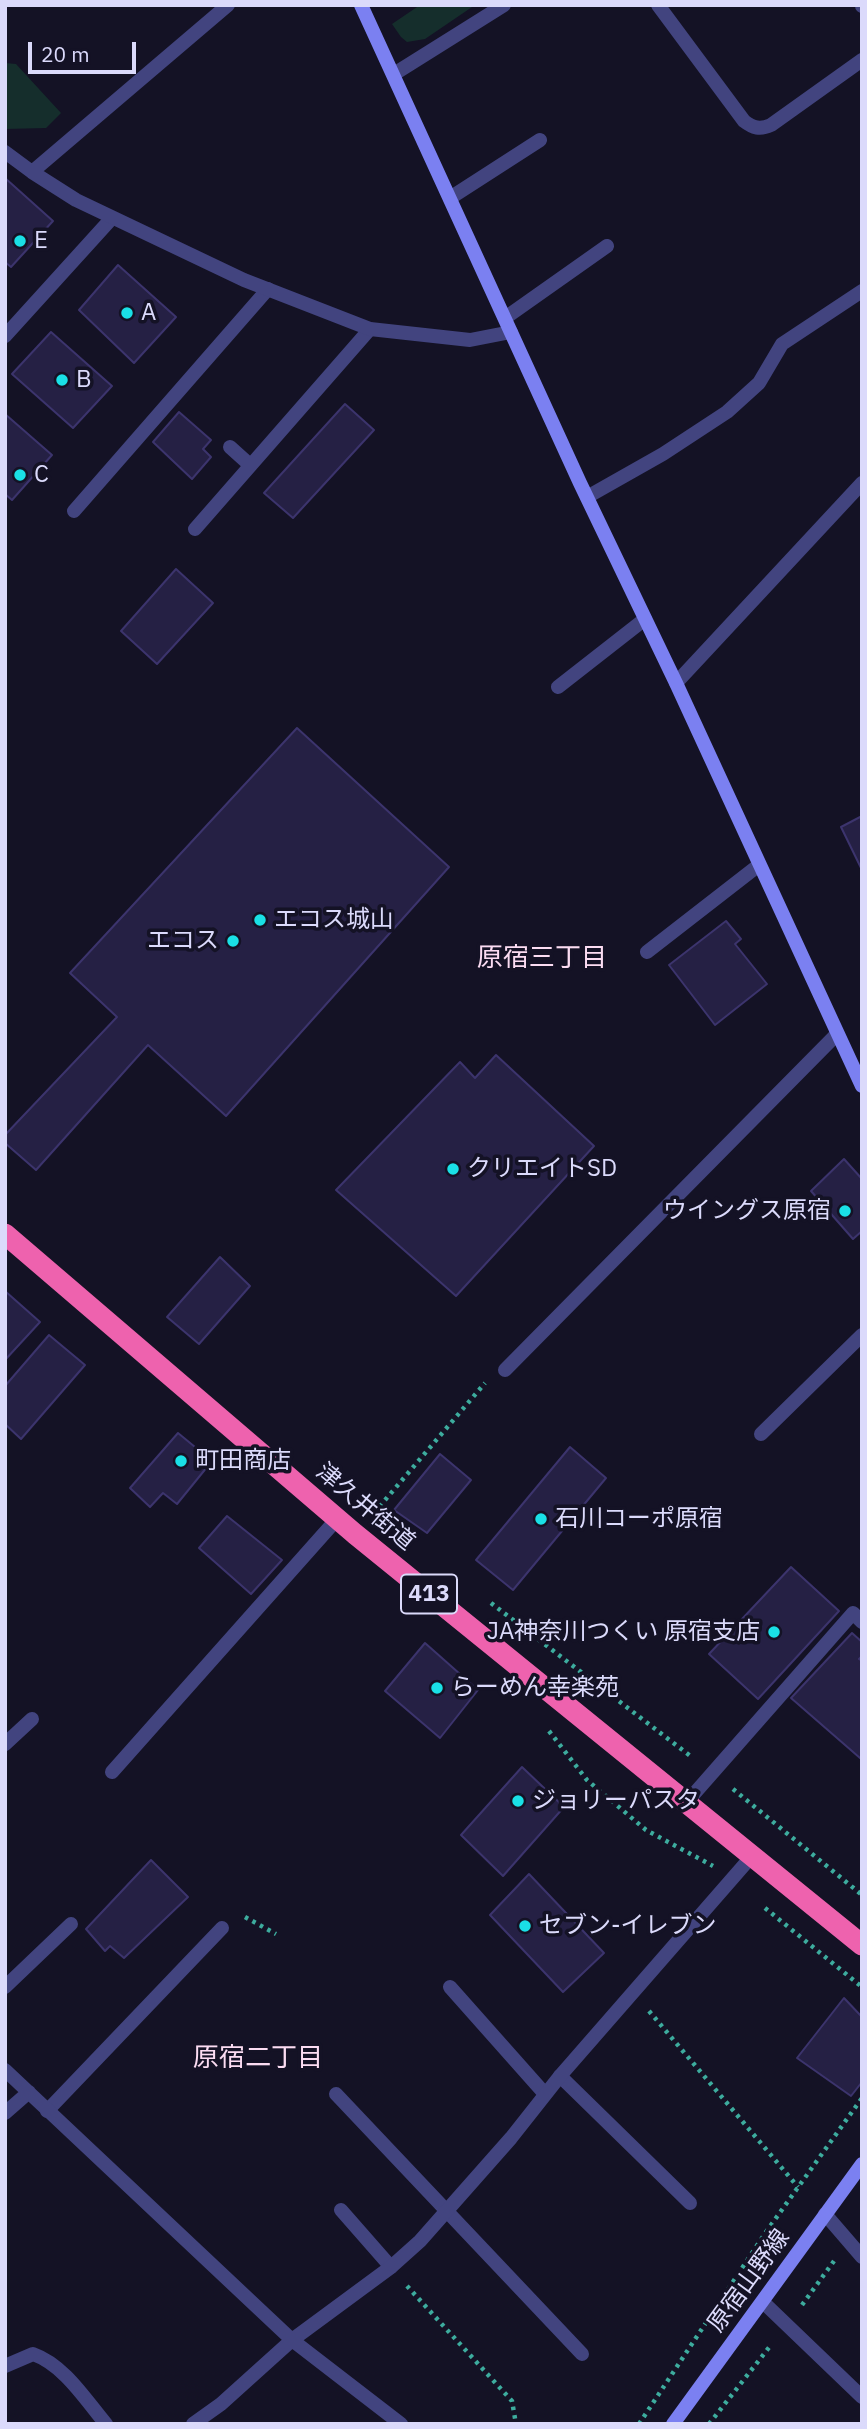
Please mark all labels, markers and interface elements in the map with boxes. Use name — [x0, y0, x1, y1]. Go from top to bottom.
scale bar — [32, 28, 140, 72]
text: 20 m — [41, 40, 90, 68]
place label: E — [34, 227, 48, 255]
marker: E — [12, 233, 28, 249]
place label: A — [141, 299, 156, 327]
marker: A — [119, 305, 135, 321]
place label: B — [76, 366, 92, 394]
marker: B — [54, 372, 70, 388]
place label: C — [34, 461, 49, 489]
marker: C — [12, 467, 28, 483]
place label: エコス城山 — [274, 906, 394, 934]
marker: エコス城山 — [252, 912, 268, 928]
place label: エコス — [147, 927, 219, 955]
marker: エコス — [225, 933, 241, 949]
district label: 原宿三丁目 — [477, 942, 607, 974]
place label: クリエイトSD — [467, 1155, 617, 1183]
marker: クリエイトSD — [445, 1161, 461, 1177]
place label: ウイングス原宿 — [663, 1197, 831, 1225]
marker: ウイングス原宿 — [837, 1203, 853, 1219]
place label: 町田商店 — [195, 1447, 291, 1475]
marker: 町田商店 — [173, 1453, 189, 1469]
street label: 津久井街道 — [310, 1457, 420, 1557]
place label: 石川コーポ原宿 — [555, 1505, 723, 1533]
marker: 石川コーポ原宿 — [533, 1511, 549, 1527]
road number: 413 — [401, 1574, 457, 1614]
place label: JA神奈川つくい 原宿支店 — [487, 1618, 760, 1646]
marker: JA神奈川つくい 原宿支店 — [766, 1624, 782, 1640]
place label: らーめん幸楽苑 — [451, 1674, 619, 1702]
marker: らーめん幸楽苑 — [429, 1680, 445, 1696]
place label: ジョリーパスタ — [532, 1787, 700, 1815]
marker: ジョリーパスタ — [510, 1793, 526, 1809]
place label: セブン-イレブン — [539, 1912, 717, 1940]
marker: セブン-イレブン — [517, 1918, 533, 1934]
district label: 原宿二丁目 — [193, 2042, 323, 2074]
street label: 原宿山野線 — [702, 2224, 796, 2338]

